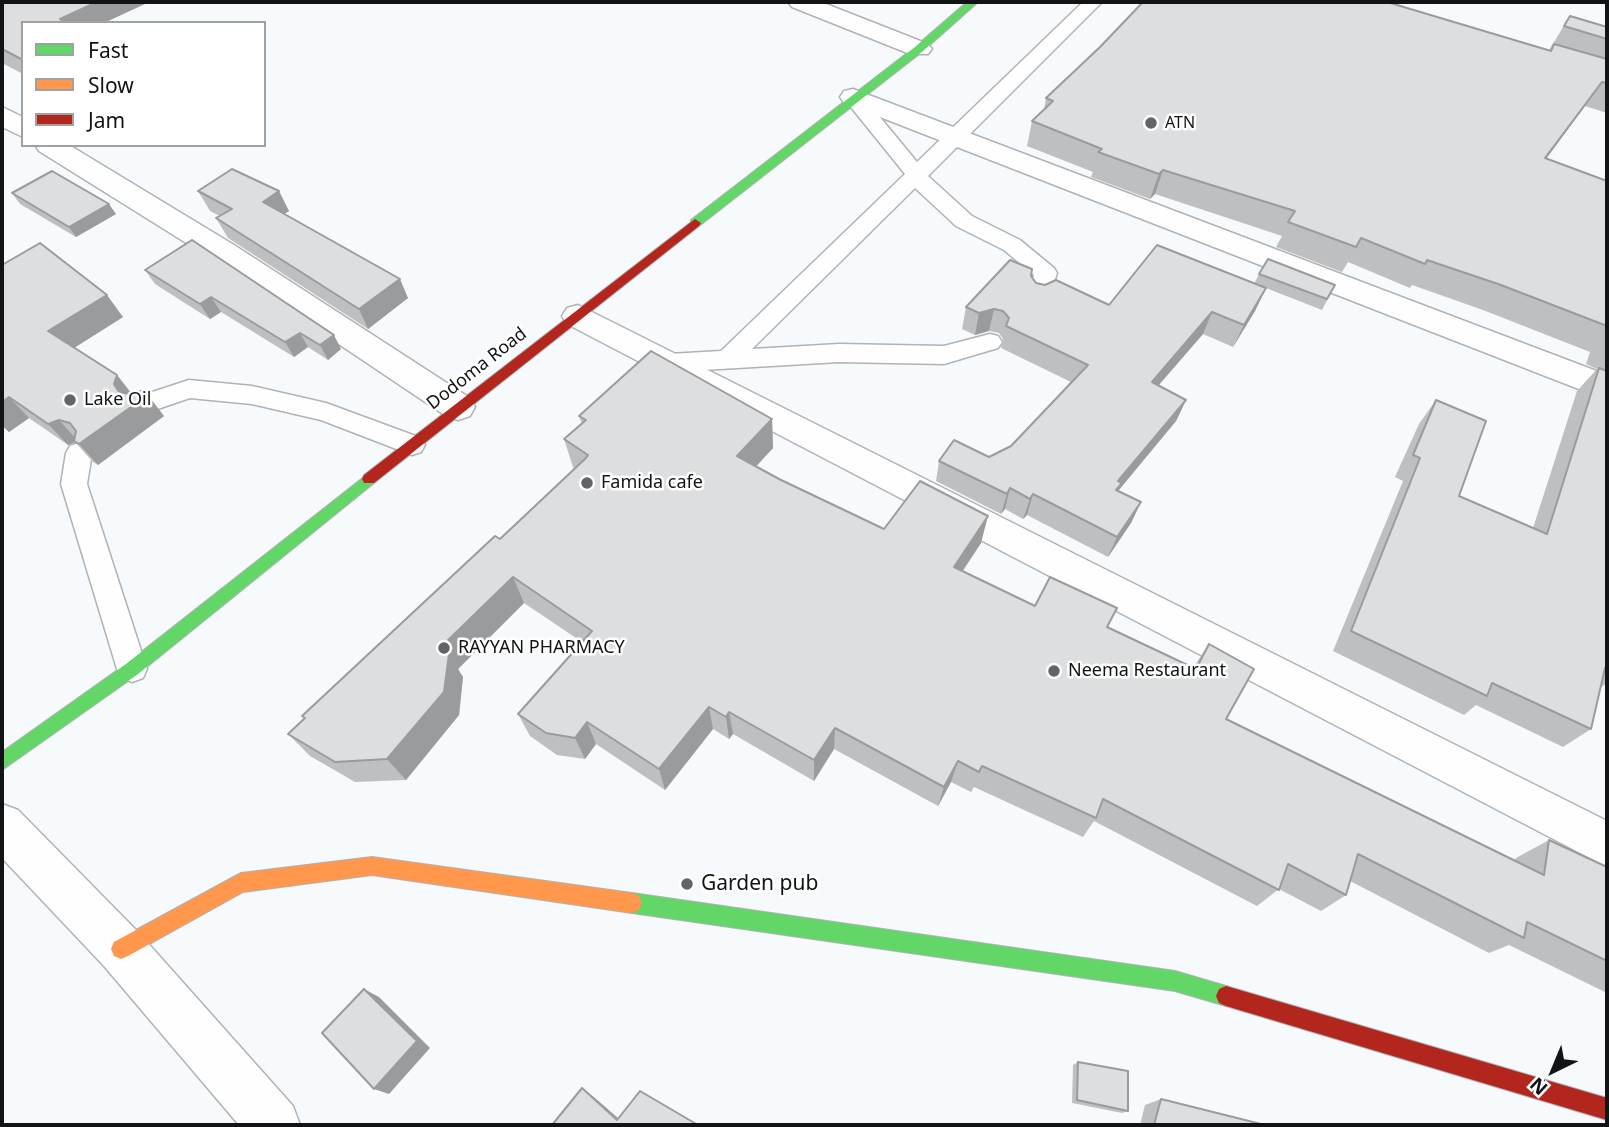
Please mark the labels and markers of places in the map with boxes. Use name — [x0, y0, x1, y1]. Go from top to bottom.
place label: ATN — [1165, 113, 1195, 133]
marker: ATN — [1143, 115, 1159, 131]
place label: Lake Oil — [84, 389, 151, 411]
marker: Lake Oil — [62, 392, 78, 408]
place label: Famida cafe — [601, 472, 703, 494]
marker: Famida cafe — [579, 475, 595, 491]
place label: RAYYAN PHARMACY — [458, 637, 625, 659]
marker: RAYYAN PHARMACY — [436, 640, 452, 656]
place label: Neema Restaurant — [1068, 660, 1226, 682]
marker: Neema Restaurant — [1046, 663, 1062, 679]
place label: Garden pub — [701, 871, 818, 897]
marker: Garden pub — [679, 876, 695, 892]

